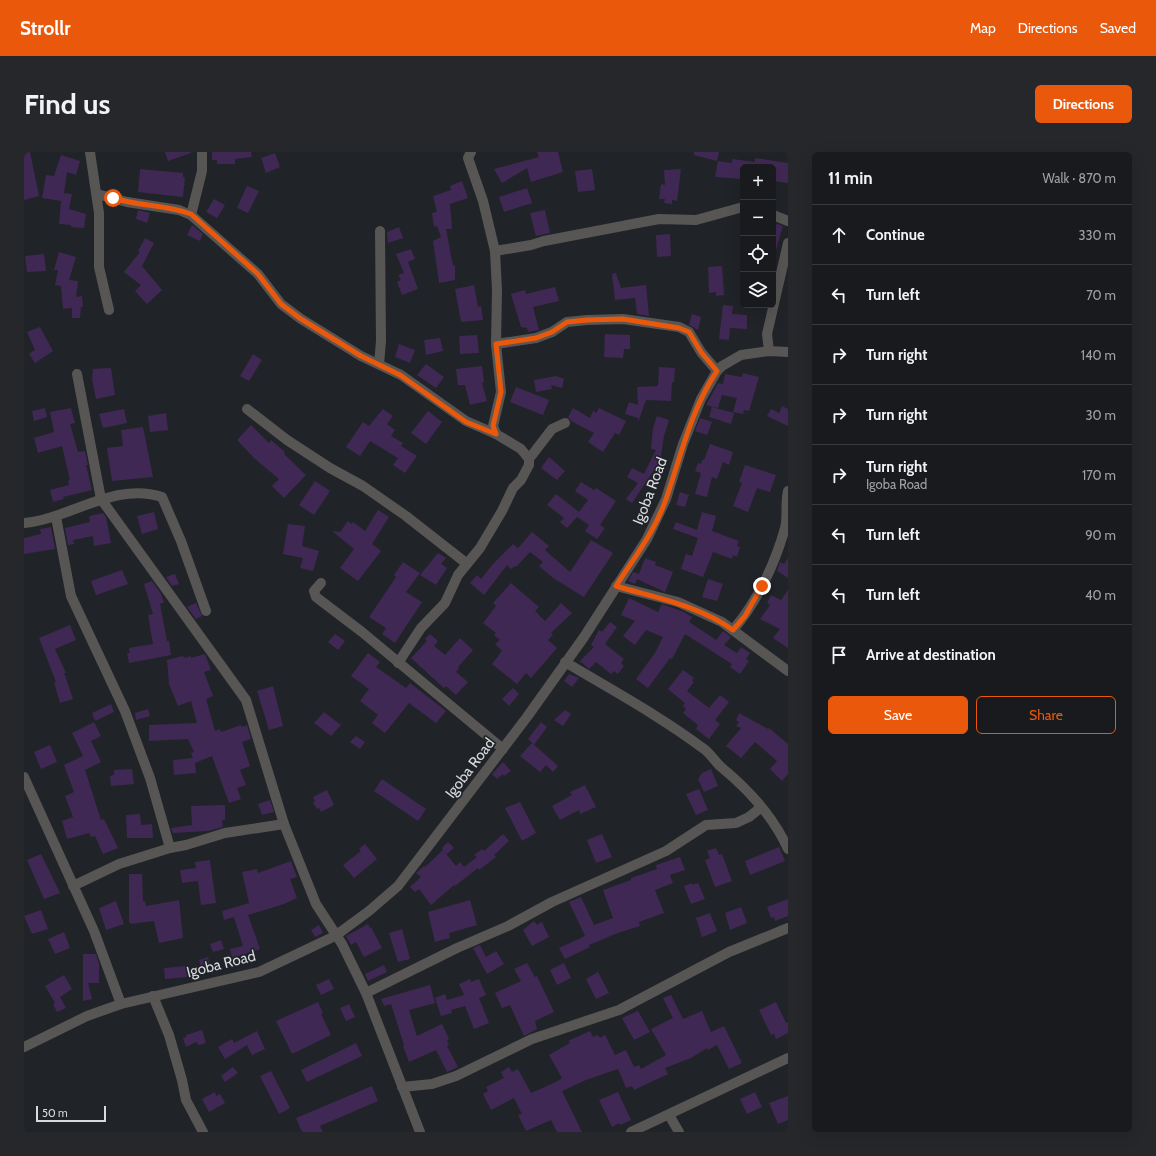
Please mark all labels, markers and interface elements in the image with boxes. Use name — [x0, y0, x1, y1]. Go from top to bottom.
text: Strollr — [20, 17, 71, 40]
text: Map — [970, 19, 996, 37]
text: Directions — [1018, 19, 1078, 37]
text: Saved — [1100, 19, 1136, 37]
button: Directions — [1035, 85, 1132, 123]
text: Find us — [24, 87, 110, 121]
map controls — [740, 164, 776, 308]
button: + — [740, 164, 776, 200]
text: 11 min — [828, 168, 873, 188]
text: Walk · 870 m — [1042, 170, 1116, 186]
route start — [104, 189, 122, 207]
button: − — [740, 200, 776, 236]
icon: ahead — [828, 224, 850, 246]
text: Continue — [866, 226, 925, 244]
text: 330 m — [1079, 227, 1116, 243]
button: locate — [740, 236, 776, 272]
button: layers — [740, 272, 776, 308]
icon: left — [828, 284, 850, 306]
text: Turn left — [866, 286, 920, 304]
text: 70 m — [1086, 287, 1116, 303]
icon: right — [828, 344, 850, 366]
text: Turn right — [866, 346, 927, 364]
text: 140 m — [1081, 347, 1116, 363]
icon: right — [828, 404, 850, 426]
text: Turn right — [866, 406, 927, 424]
text: 30 m — [1086, 407, 1116, 423]
street label: Igoba Road — [629, 455, 671, 527]
text: Turn right — [866, 458, 927, 476]
icon: right — [828, 464, 850, 486]
text: 170 m — [1082, 467, 1116, 483]
text: Igoba Road — [866, 476, 927, 492]
icon: left — [828, 524, 850, 546]
text: Turn left — [866, 526, 920, 544]
text: 90 m — [1085, 527, 1116, 543]
route end — [753, 577, 771, 595]
icon: left — [828, 584, 850, 606]
text: Turn left — [866, 586, 920, 604]
text: 40 m — [1085, 587, 1116, 603]
icon: arrive — [828, 644, 850, 666]
text: Arrive at destination — [866, 646, 996, 664]
button: Save — [828, 696, 968, 734]
button: Share — [976, 696, 1116, 734]
street label: Igoba Road — [442, 734, 498, 802]
street label: Igoba Road — [184, 947, 258, 981]
scale bar — [36, 1104, 106, 1123]
text: 50 m — [42, 1106, 68, 1120]

